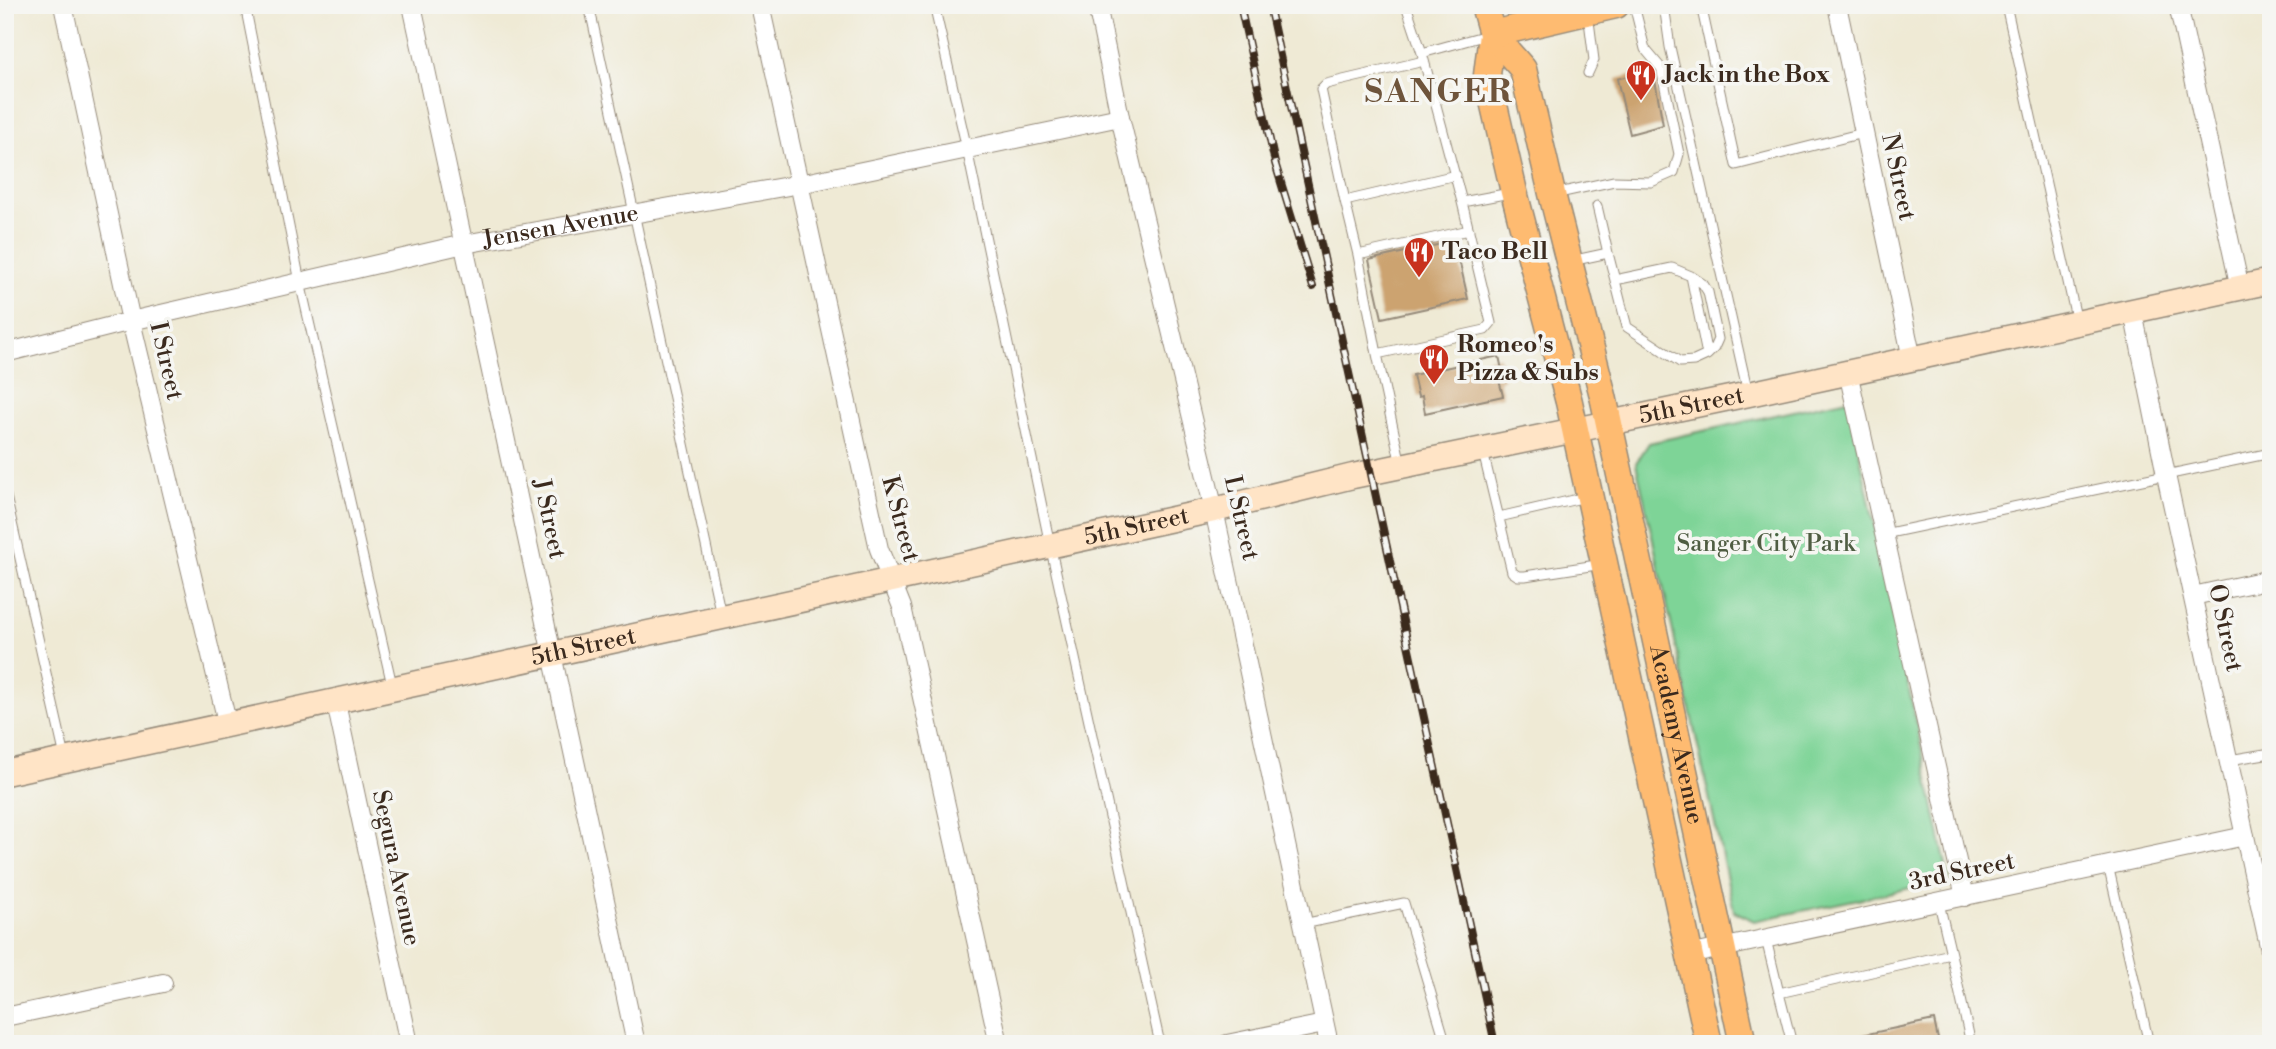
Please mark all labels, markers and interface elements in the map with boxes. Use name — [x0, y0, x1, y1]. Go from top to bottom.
restaurant icon: Jack in the Box — [1624, 58, 1658, 102]
place label: Jack in the Box — [1661, 60, 1830, 90]
district label: SANGER — [1365, 72, 1513, 112]
street label: N Street — [1874, 131, 1922, 224]
street label: Jensen Avenue — [479, 198, 641, 256]
restaurant icon: Taco Bell — [1402, 235, 1436, 279]
place label: Taco Bell — [1442, 237, 1548, 267]
street label: I Street — [142, 319, 190, 403]
place label: Romeo's Pizza & Subs — [1457, 330, 1599, 388]
restaurant icon: Romeo's Pizza & Subs — [1417, 342, 1451, 386]
street label: 5th Street — [1636, 380, 1747, 431]
street label: K Street — [874, 473, 926, 566]
street label: L Street — [1217, 473, 1265, 564]
street label: J Street — [526, 475, 572, 562]
street label: 5th Street — [1081, 501, 1192, 553]
park label: Sanger City Park — [1677, 529, 1857, 559]
street label: O Street — [2201, 581, 2249, 675]
street label: 5th Street — [528, 621, 639, 673]
street label: Academy Avenue — [1642, 641, 1710, 827]
street label: Segura Avenue — [365, 787, 427, 949]
street label: 3rd Street — [1906, 846, 2018, 898]

